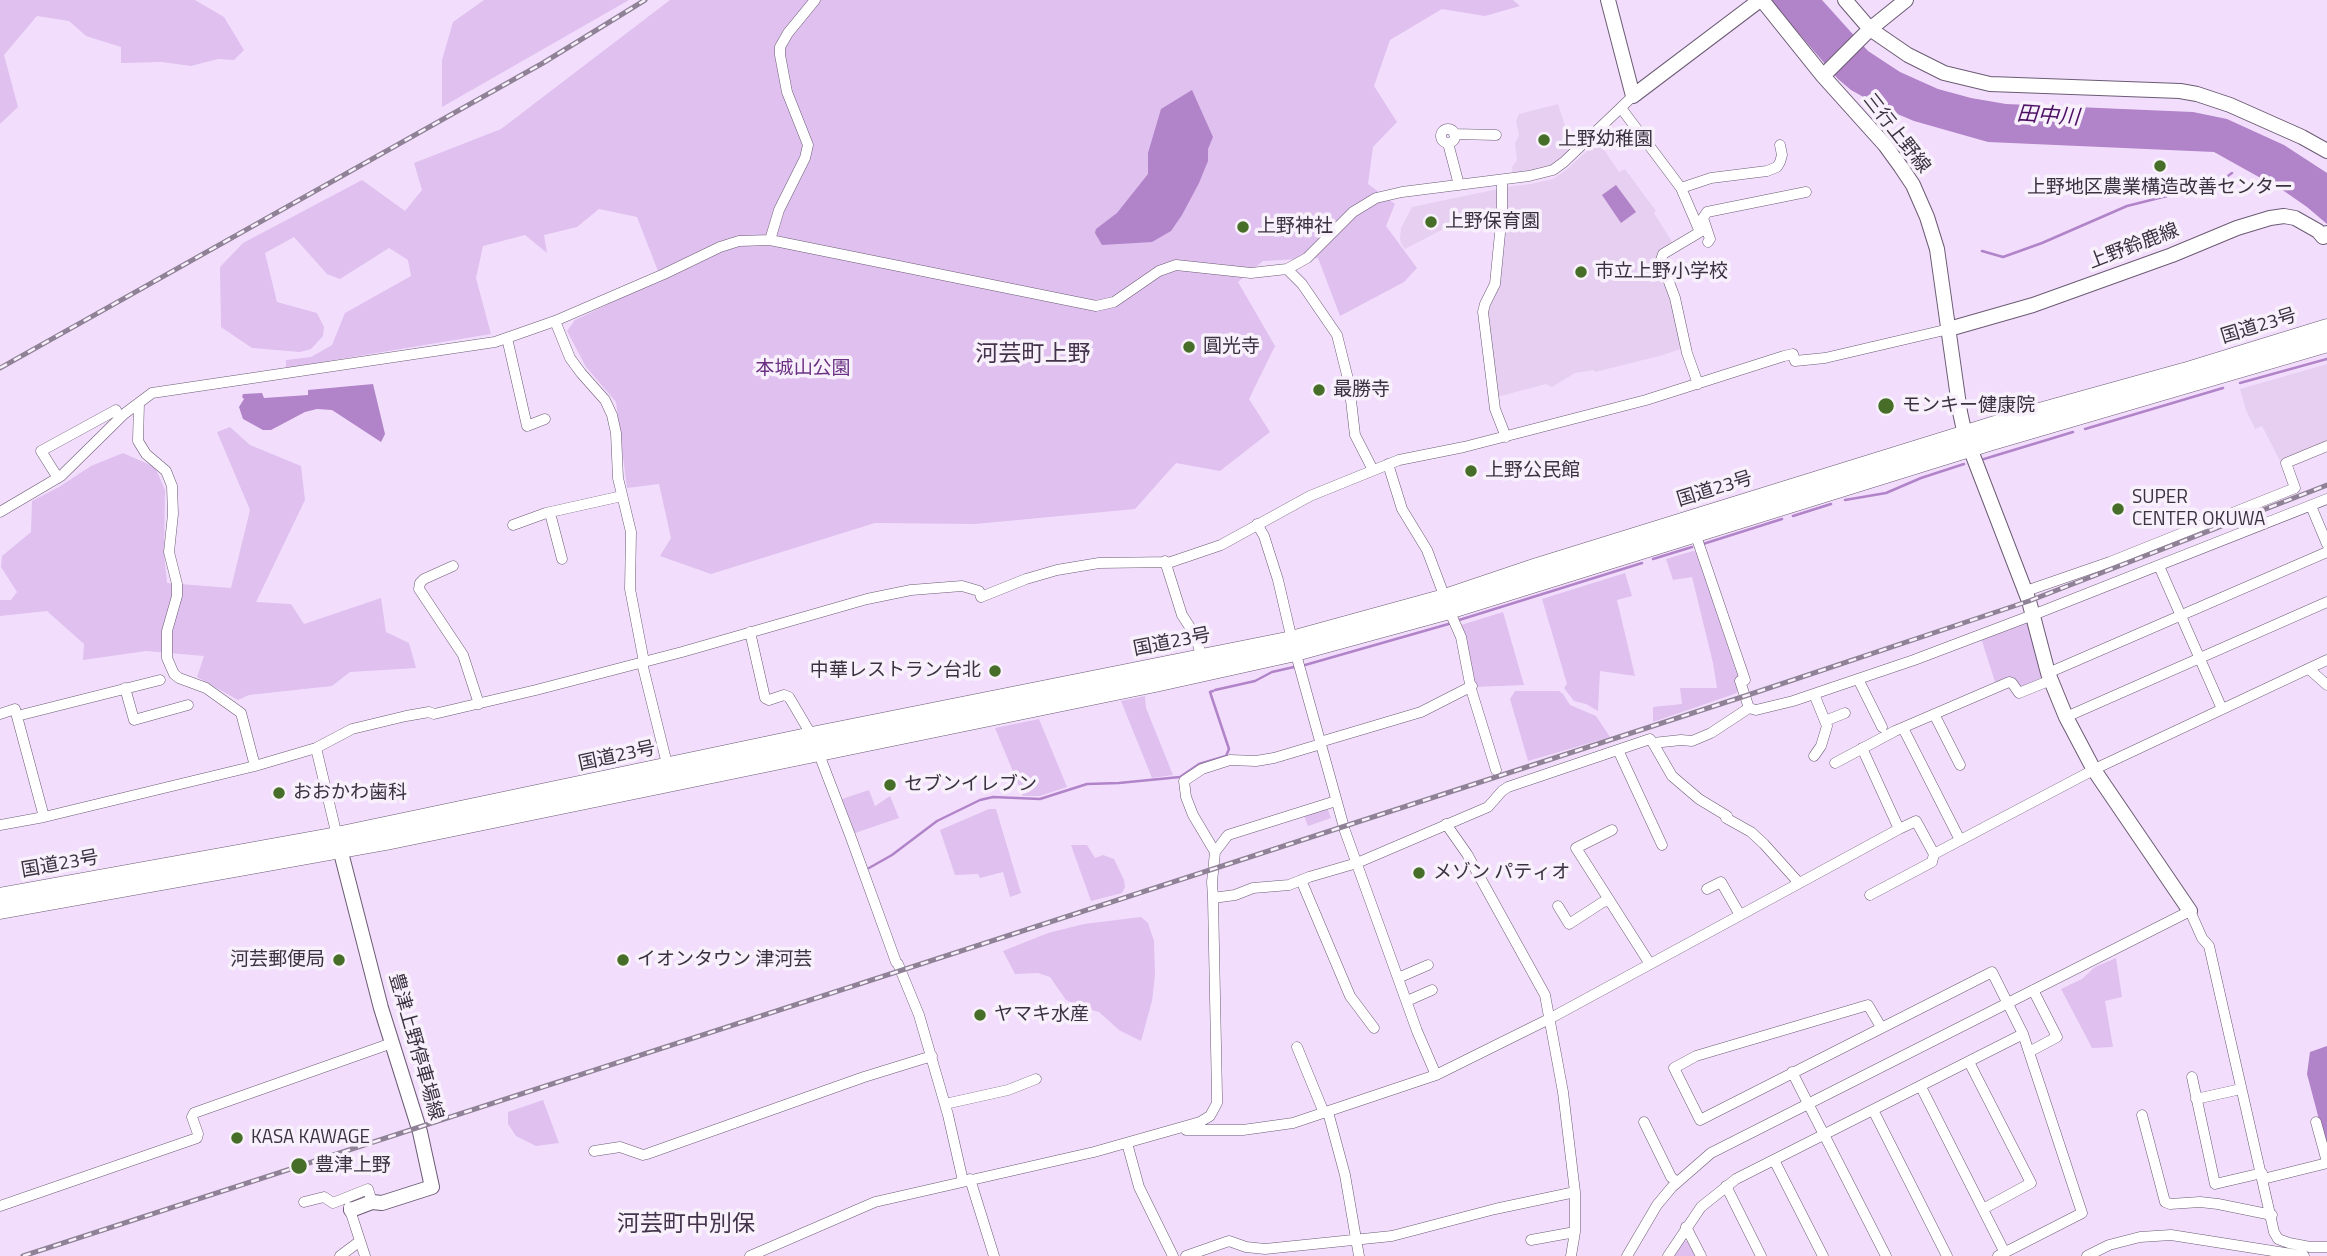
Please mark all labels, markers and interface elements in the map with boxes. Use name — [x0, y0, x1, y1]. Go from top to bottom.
street label: 三行上野線 — [1858, 90, 1934, 178]
water label: 田中川 — [2016, 102, 2080, 132]
place label: 上野幼稚園 — [1558, 129, 1653, 151]
marker: 上野幼稚園 — [1536, 132, 1552, 148]
marker: 上野地区農業構造改善センター — [2152, 158, 2168, 174]
place label: 上野地区農業構造改善センター — [2027, 177, 2293, 199]
place label: 上野保育園 — [1445, 211, 1540, 233]
marker: 上野保育園 — [1423, 214, 1439, 230]
place label: 上野神社 — [1257, 216, 1333, 238]
marker: 上野神社 — [1235, 219, 1251, 235]
street label: 上野鈴鹿線 — [2086, 219, 2182, 275]
place label: 市立上野小学校 — [1595, 261, 1728, 283]
marker: 市立上野小学校 — [1573, 264, 1589, 280]
street label: 国道23号 — [2218, 305, 2300, 349]
place label: 圓光寺 — [1203, 336, 1260, 358]
marker: 圓光寺 — [1181, 339, 1197, 355]
district label: 河芸町上野 — [976, 341, 1090, 369]
park label: 本城山公園 — [756, 358, 850, 380]
place label: 最勝寺 — [1333, 379, 1390, 401]
marker: 最勝寺 — [1311, 382, 1327, 398]
place label: モンキー健康院 — [1902, 395, 2035, 417]
marker: モンキー健康院 — [1876, 396, 1896, 416]
place label: 上野公民館 — [1485, 460, 1580, 482]
marker: 上野公民館 — [1463, 463, 1479, 479]
street label: 国道23号 — [1674, 468, 1756, 512]
place label: SUPER CENTER OKUWA — [2132, 487, 2265, 531]
marker: SUPER CENTER OKUWA — [2110, 501, 2126, 517]
street label: 国道23号 — [1131, 624, 1213, 662]
place label: 中華レストラン台北 — [810, 660, 981, 682]
marker: 中華レストラン台北 — [987, 663, 1003, 679]
street label: 国道23号 — [576, 738, 658, 776]
place label: セブンイレブン — [904, 774, 1037, 796]
marker: セブンイレブン — [882, 777, 898, 793]
place label: おおかわ歯科 — [293, 782, 407, 804]
marker: おおかわ歯科 — [271, 785, 287, 801]
street label: 国道23号 — [19, 847, 101, 883]
place label: メゾン パティオ — [1433, 862, 1570, 884]
marker: メゾン パティオ — [1411, 865, 1427, 881]
place label: 河芸郵便局 — [230, 949, 325, 971]
place label: イオンタウン 津河芸 — [637, 949, 812, 971]
marker: 河芸郵便局 — [331, 952, 347, 968]
marker: イオンタウン 津河芸 — [615, 952, 631, 968]
street label: 豊津上野停車場線 — [383, 971, 447, 1123]
place label: ヤマキ水産 — [994, 1004, 1089, 1026]
marker: ヤマキ水産 — [972, 1007, 988, 1023]
place label: KASA KAWAGE — [251, 1127, 370, 1149]
marker: KASA KAWAGE — [229, 1130, 245, 1146]
place label: 豊津上野 — [315, 1155, 391, 1177]
marker: 豊津上野 — [289, 1156, 309, 1176]
district label: 河芸町中別保 — [617, 1211, 755, 1239]

